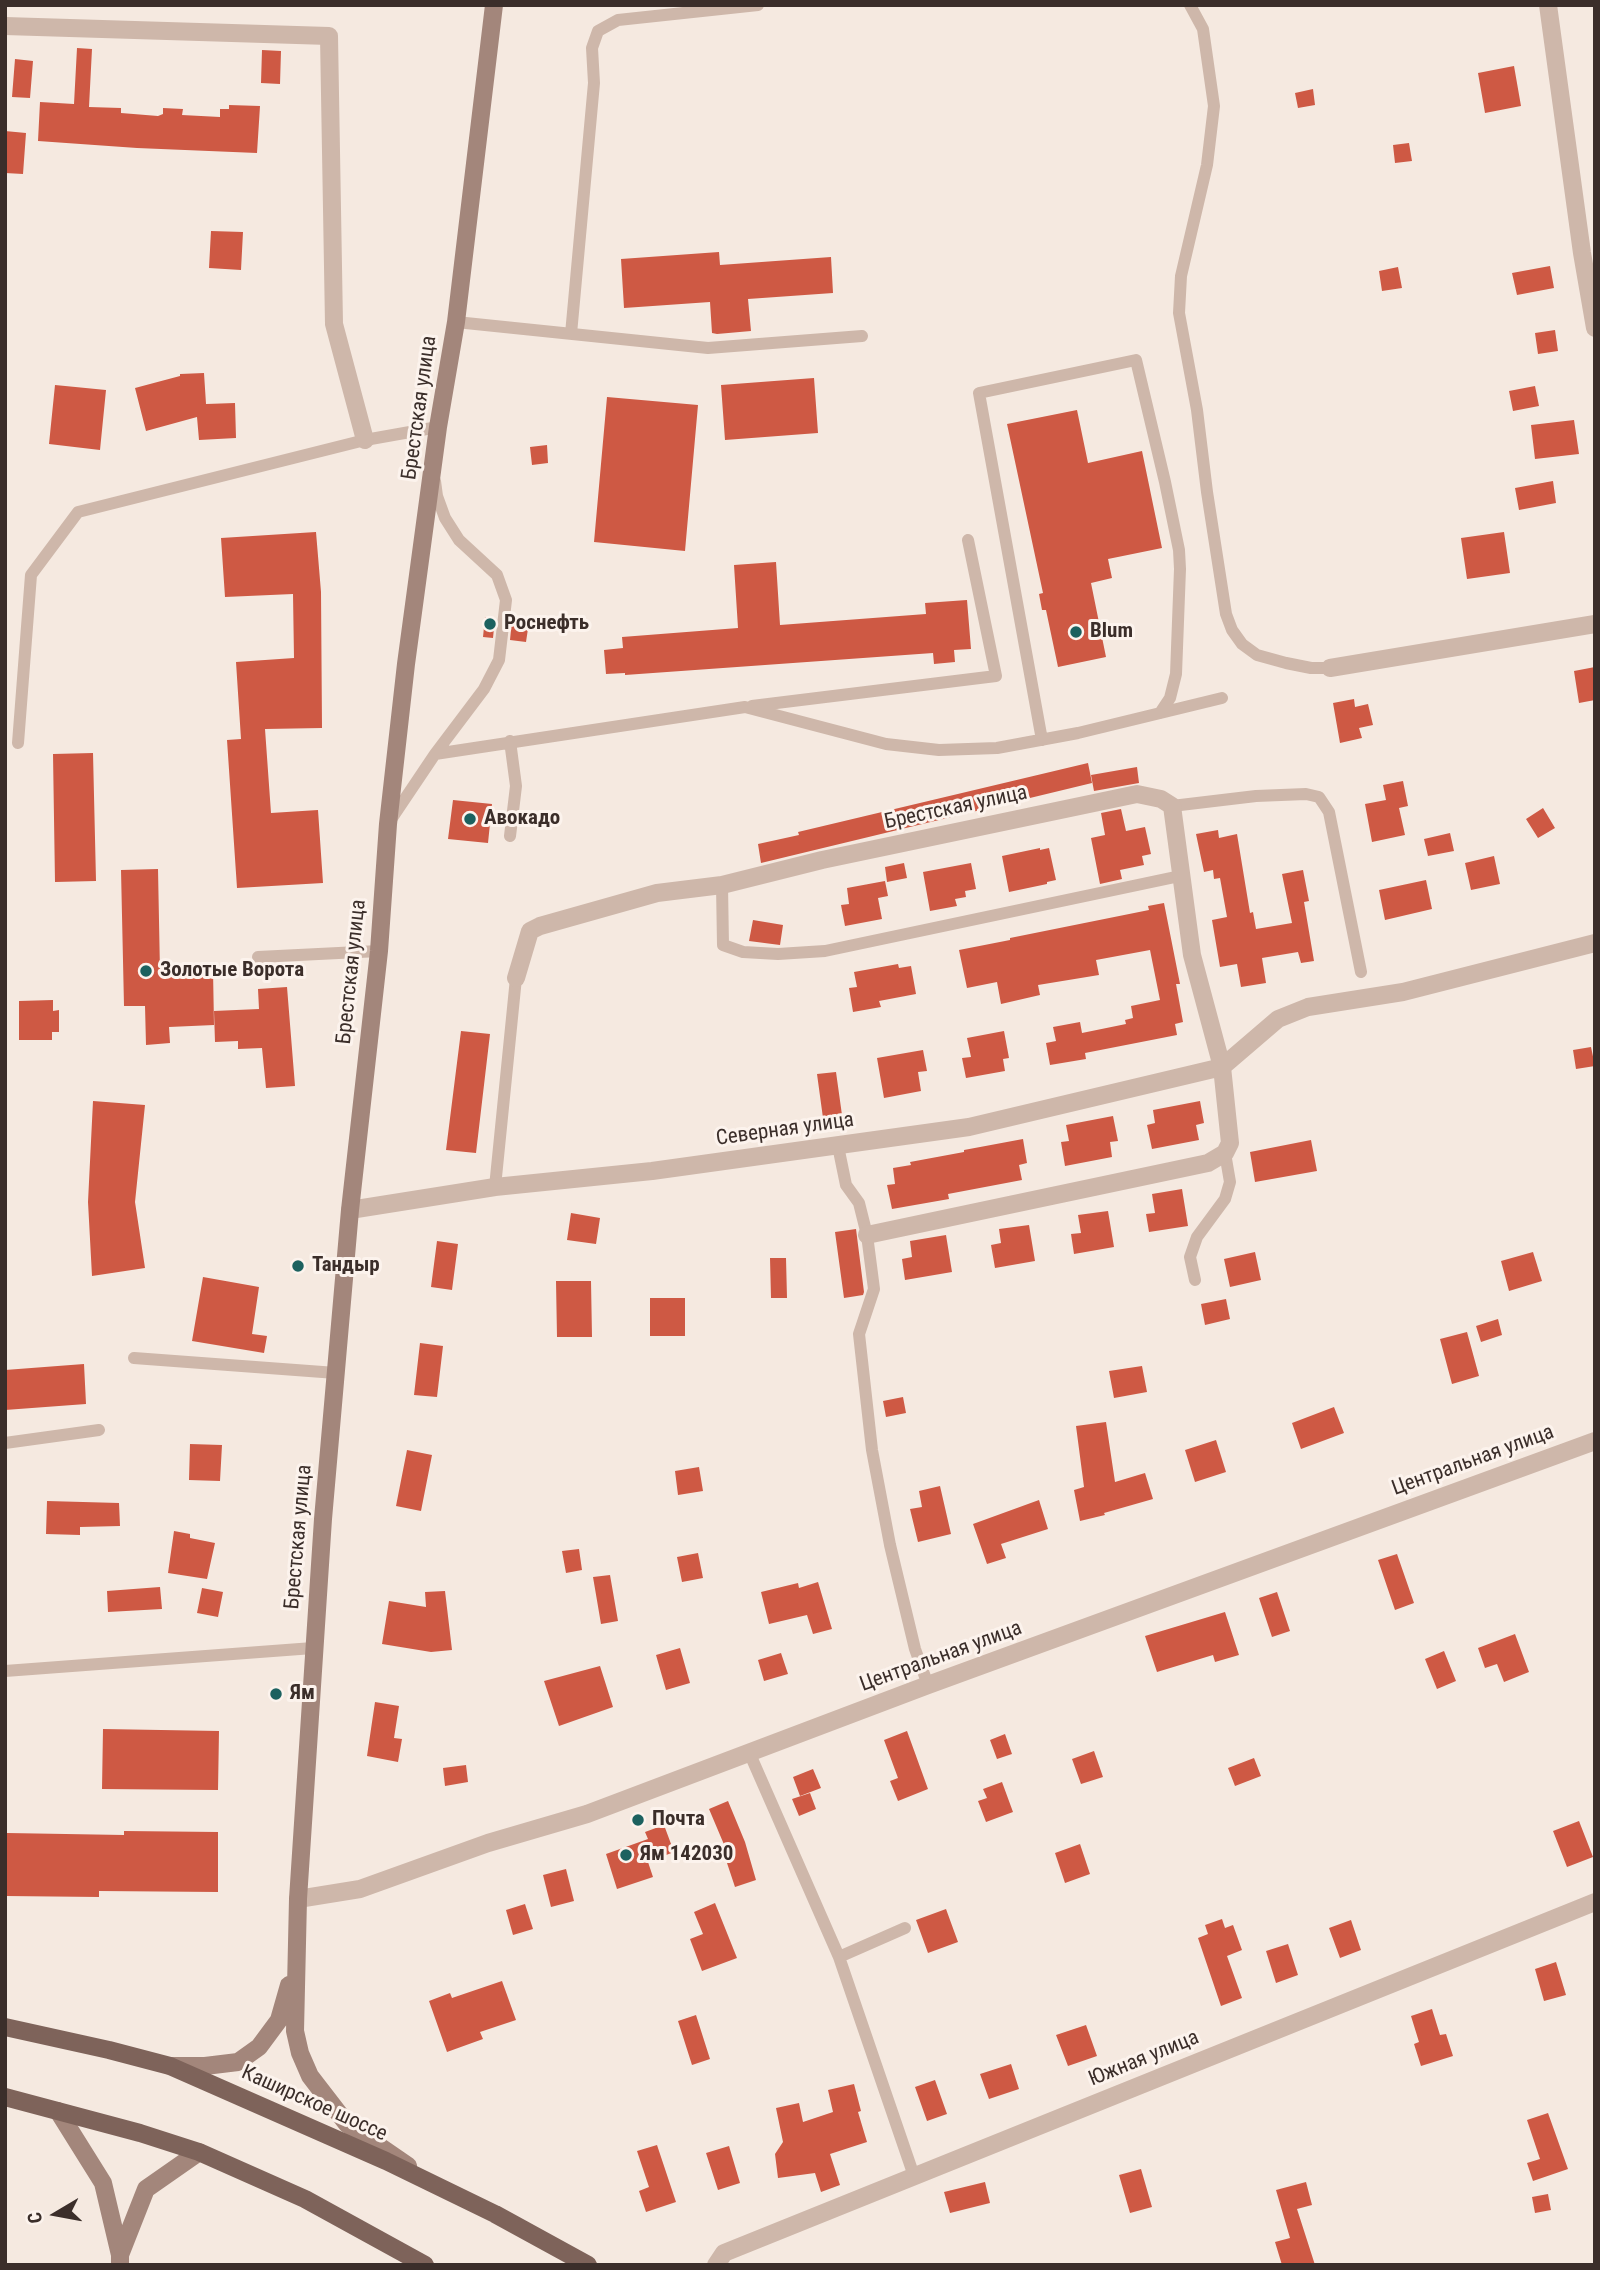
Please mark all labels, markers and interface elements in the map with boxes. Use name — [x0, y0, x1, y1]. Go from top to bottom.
street label: Брестская улица — [397, 334, 443, 482]
place label: Роснефть — [504, 611, 589, 637]
marker: Роснефть — [482, 616, 498, 632]
place label: Blum — [1090, 619, 1133, 645]
marker: Blum — [1068, 624, 1084, 640]
street label: Брестская улица — [882, 781, 1030, 835]
place label: Авокадо — [484, 806, 560, 832]
marker: Авокадо — [462, 811, 478, 827]
street label: Брестская улица — [332, 898, 372, 1046]
place label: Золотые Ворота — [160, 958, 304, 984]
marker: Золотые Ворота — [138, 963, 154, 979]
street label: Северная улица — [714, 1108, 856, 1152]
place label: Тандыр — [312, 1253, 380, 1279]
marker: Тандыр — [290, 1258, 306, 1274]
street label: Центральная улица — [1389, 1420, 1557, 1502]
street label: Брестская улица — [280, 1464, 318, 1610]
street label: Центральная улица — [857, 1616, 1025, 1698]
place label: Ям — [290, 1681, 315, 1707]
marker: Ям — [268, 1686, 284, 1702]
place label: Почта — [652, 1807, 705, 1833]
marker: Почта — [630, 1812, 646, 1828]
place label: Ям 142030 — [640, 1842, 733, 1868]
marker: Ям 142030 — [618, 1847, 634, 1863]
street label: Южная улица — [1085, 2025, 1203, 2093]
street label: Каширское шоссе — [237, 2061, 391, 2147]
north arrow — [21, 2179, 91, 2249]
text: С — [23, 2210, 47, 2225]

